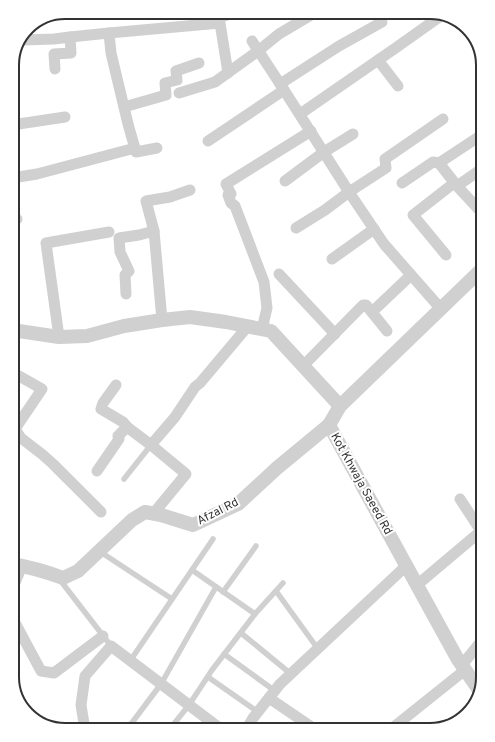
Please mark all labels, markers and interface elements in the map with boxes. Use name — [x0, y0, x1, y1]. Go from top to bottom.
street label: Kot Khwaja Saeed Rd — [326, 430, 396, 538]
street label: Afzal Rd — [194, 495, 242, 529]

